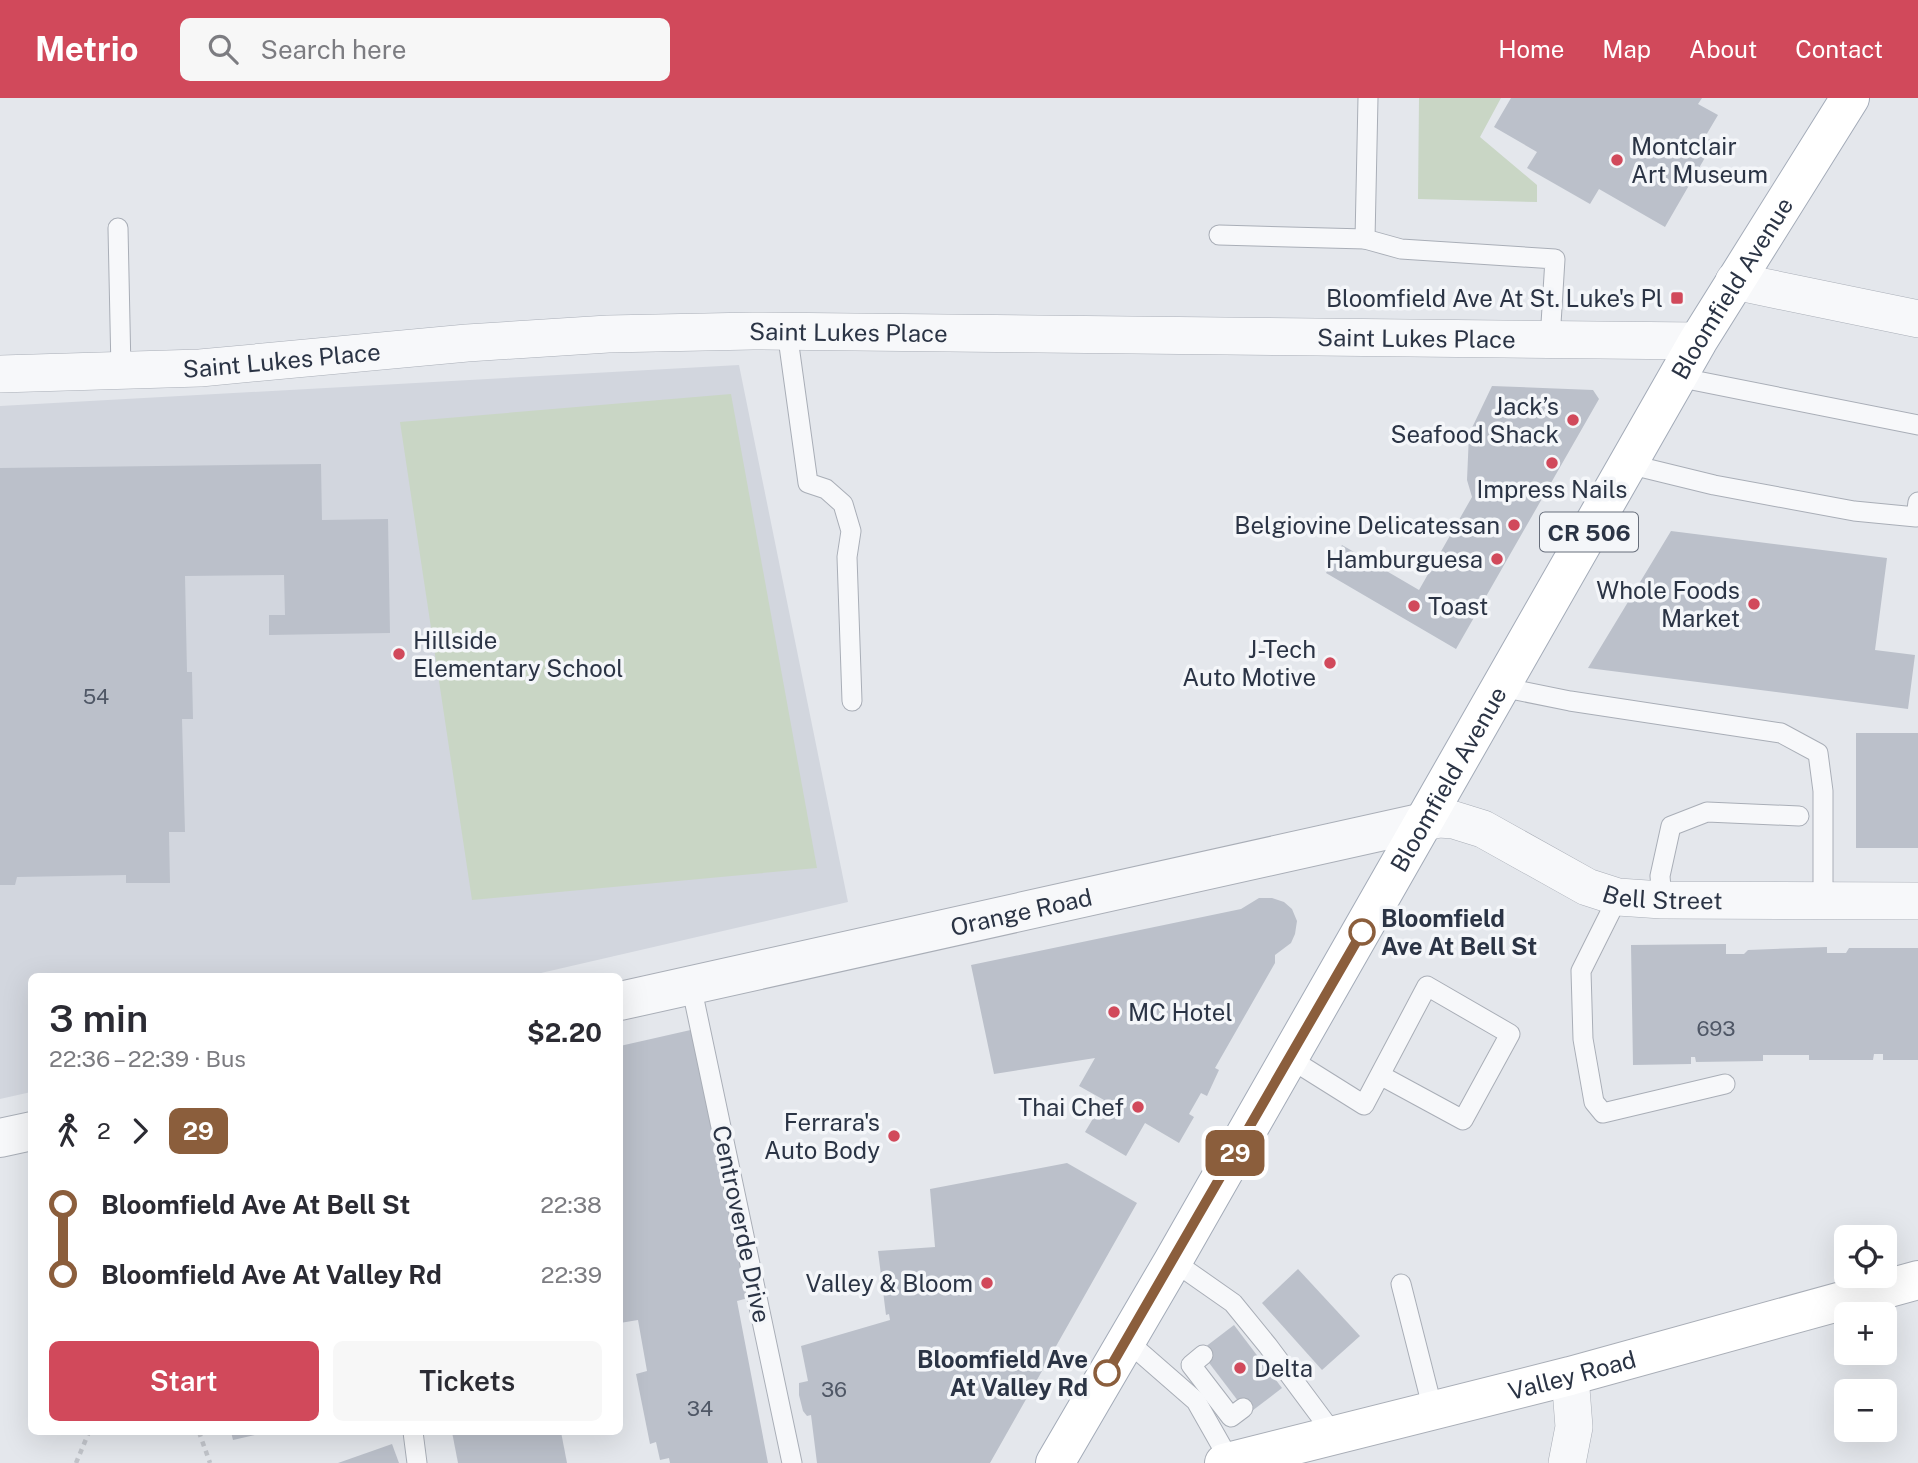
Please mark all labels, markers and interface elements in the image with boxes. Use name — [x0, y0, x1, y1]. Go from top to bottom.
search box — [180, 18, 670, 81]
text: Metrio — [35, 30, 138, 68]
icon: search — [204, 30, 242, 68]
text: Search here — [260, 34, 406, 65]
text: Home — [1498, 35, 1564, 63]
text: Map — [1602, 35, 1651, 63]
text: About — [1689, 35, 1757, 63]
text: Contact — [1795, 35, 1883, 63]
place label: Montclair Art Museum — [1631, 132, 1768, 188]
marker: Montclair Art Museum — [1609, 152, 1625, 168]
street label: Bloomfield Avenue — [1665, 192, 1798, 384]
place label: Bloomfield Ave At St. Luke's Pl — [1326, 284, 1663, 312]
marker: Bloomfield Ave At St. Luke's Pl — [1669, 290, 1685, 306]
street label: Saint Lukes Place — [749, 317, 948, 347]
street label: Saint Lukes Place — [1317, 323, 1516, 353]
street label: Saint Lukes Place — [182, 337, 382, 383]
place label: Jack’s Seafood Shack — [1390, 392, 1559, 448]
marker: Jack’s Seafood Shack — [1565, 412, 1581, 428]
marker: Impress Nails — [1544, 455, 1560, 471]
place label: Impress Nails — [1477, 475, 1628, 503]
place label: Belgiovine Delicatessan — [1234, 511, 1500, 539]
road number: CR 506 — [1540, 512, 1638, 552]
marker: Belgiovine Delicatessan — [1506, 517, 1522, 533]
place label: Hamburguesa — [1326, 545, 1483, 573]
marker: Hamburguesa — [1489, 551, 1505, 567]
place label: Whole Foods Market — [1596, 576, 1740, 632]
place label: Toast — [1428, 592, 1488, 620]
marker: Whole Foods Market — [1746, 596, 1762, 612]
marker: Toast — [1406, 598, 1422, 614]
place label: Hillside Elementary School — [413, 626, 624, 682]
place label: J-Tech Auto Motive — [1182, 635, 1316, 691]
marker: Hillside Elementary School — [391, 646, 407, 662]
marker: J-Tech Auto Motive — [1322, 655, 1338, 671]
street label: Bloomfield Avenue — [1384, 681, 1512, 876]
house number: 54 — [83, 684, 109, 709]
street label: Bell Street — [1599, 879, 1723, 914]
street label: Orange Road — [948, 882, 1095, 941]
place label: Bloomfield Ave At Bell St — [1381, 904, 1537, 960]
marker: Bloomfield Ave At Bell St — [1349, 919, 1375, 945]
text: 3 min — [49, 996, 148, 1041]
place label: MC Hotel — [1128, 998, 1233, 1026]
marker: MC Hotel — [1106, 1004, 1122, 1020]
house number: 693 — [1696, 1016, 1736, 1041]
text: $2.20 — [527, 1017, 602, 1048]
text: 22:36 – 22:39 · Bus — [49, 1045, 246, 1072]
place label: Thai Chef — [1018, 1093, 1124, 1121]
marker: Thai Chef — [1130, 1099, 1146, 1115]
place label: Ferrara's Auto Body — [764, 1108, 880, 1164]
icon: walk — [49, 1112, 87, 1150]
icon: forward — [121, 1112, 159, 1150]
text: 2 — [97, 1117, 111, 1144]
text: 29 — [183, 1117, 214, 1145]
street label: Centroverde Drive — [707, 1123, 777, 1325]
marker: Ferrara's Auto Body — [886, 1128, 902, 1144]
line badge: 29 — [1204, 1130, 1266, 1176]
text: 29 — [1219, 1139, 1251, 1167]
text: Bloomfield Ave At Bell St — [101, 1189, 410, 1220]
text: 22:38 — [540, 1191, 602, 1218]
map controls — [1834, 1225, 1897, 1442]
button: locate — [1834, 1225, 1897, 1288]
text: Bloomfield Ave At Valley Rd — [101, 1259, 442, 1290]
text: 22:39 — [541, 1261, 602, 1288]
place label: Valley & Bloom — [806, 1269, 973, 1297]
marker: Valley & Bloom — [979, 1275, 995, 1291]
button: + — [1834, 1302, 1897, 1365]
button: Start — [49, 1341, 319, 1421]
button: Tickets — [333, 1341, 602, 1421]
place label: Bloomfield Ave At Valley Rd — [917, 1345, 1088, 1401]
street label: Valley Road — [1505, 1345, 1639, 1405]
place label: Delta — [1254, 1354, 1313, 1382]
marker: Bloomfield Ave At Valley Rd — [1094, 1360, 1120, 1386]
marker: Delta — [1232, 1360, 1248, 1376]
house number: 36 — [821, 1377, 847, 1402]
button: − — [1834, 1379, 1897, 1442]
house number: 34 — [687, 1396, 713, 1421]

